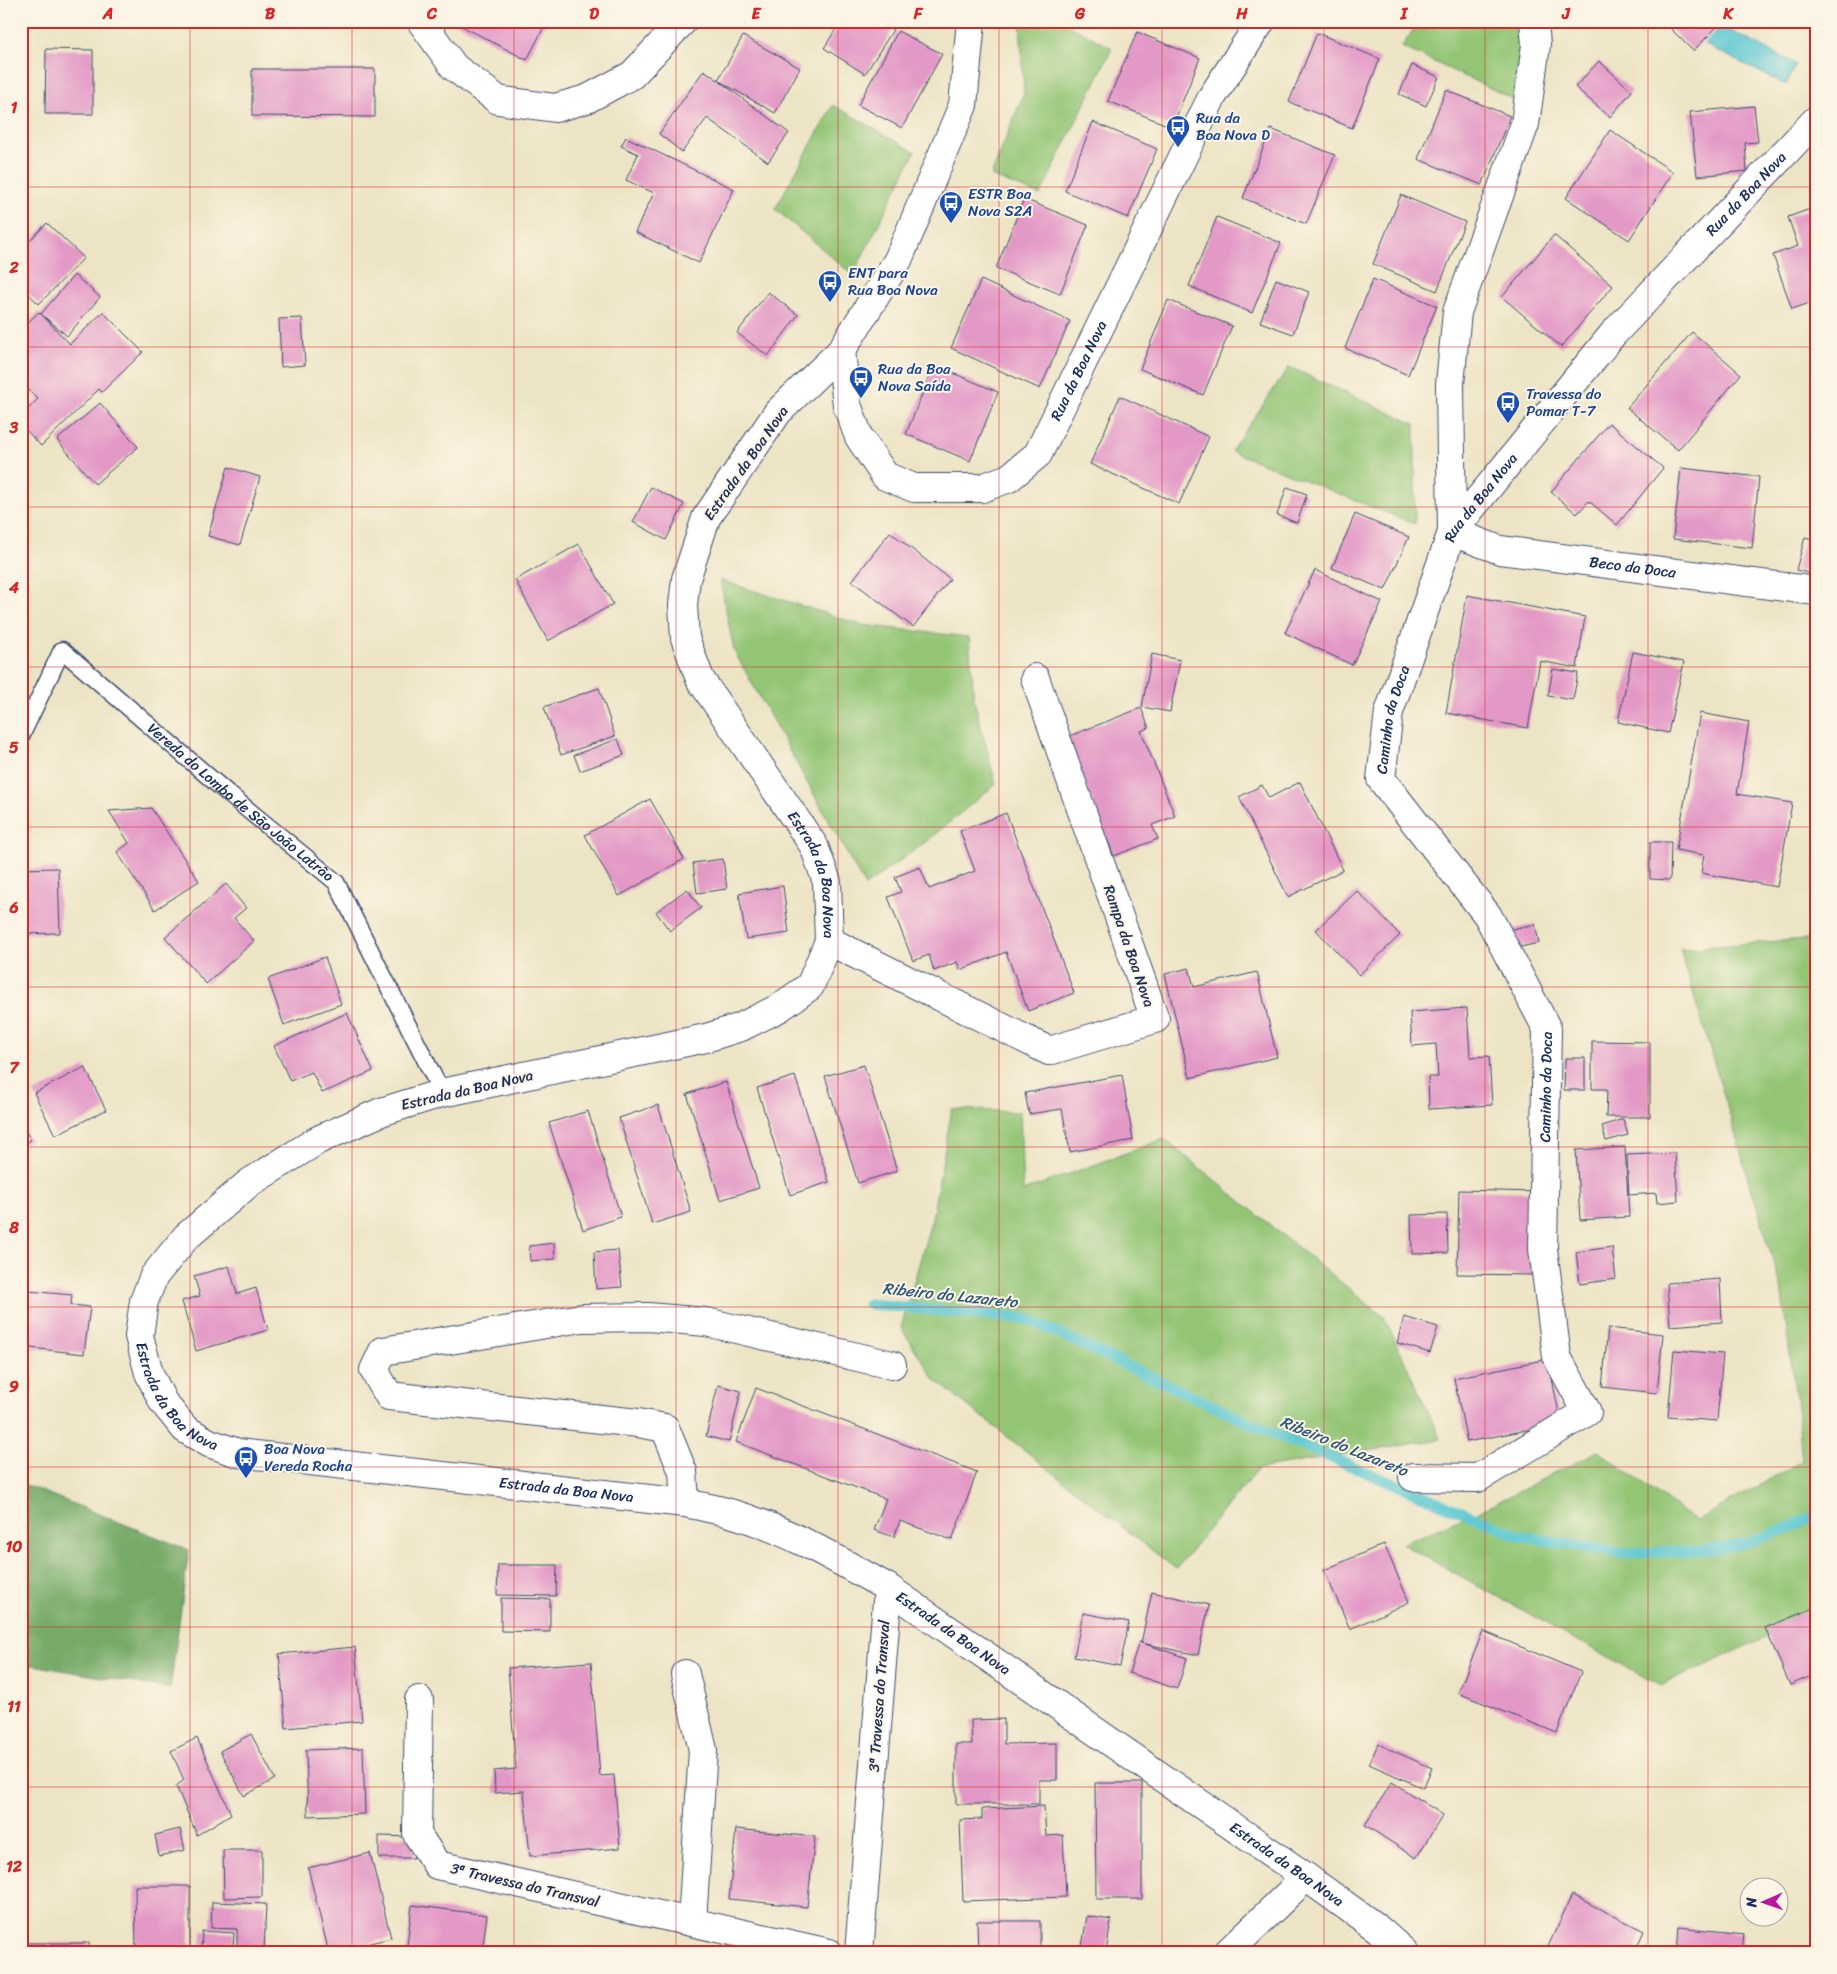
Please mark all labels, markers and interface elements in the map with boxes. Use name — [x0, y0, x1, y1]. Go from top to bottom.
text: A — [102, 0, 113, 28]
text: B — [265, 0, 276, 28]
text: C — [426, 0, 438, 28]
text: D — [589, 0, 599, 28]
text: E — [752, 0, 762, 28]
text: F — [913, 0, 924, 28]
text: G — [1074, 0, 1086, 28]
text: H — [1235, 0, 1248, 28]
text: I — [1400, 0, 1409, 28]
text: J — [1561, 0, 1571, 28]
text: K — [1722, 0, 1734, 28]
text: 1 — [11, 93, 18, 122]
place label: Rua da Boa Nova D — [1196, 105, 1270, 148]
bus stop icon: Rua da Boa Nova D — [1165, 114, 1191, 148]
street label: Rua da Boa Nova — [1699, 145, 1793, 242]
place label: ESTR Boa Nova S2A — [968, 181, 1032, 224]
bus stop icon: ESTR Boa Nova S2A — [938, 190, 964, 224]
text: 2 — [8, 253, 19, 282]
place label: ENT para Rua Boa Nova — [848, 260, 938, 303]
bus stop icon: ENT para Rua Boa Nova — [817, 269, 843, 303]
street label: Rua da Boa Nova — [1043, 315, 1114, 425]
place label: Rua da Boa Nova Saída — [878, 356, 951, 399]
bus stop icon: Rua da Boa Nova Saída — [848, 365, 874, 399]
place label: Travessa do Pomar T-7 — [1526, 381, 1602, 424]
bus stop icon: Travessa do Pomar T-7 — [1495, 390, 1521, 424]
street label: Estrada da Boa Nova — [697, 400, 796, 526]
text: 3 — [9, 413, 19, 442]
street label: Rua da Boa Nova — [1436, 447, 1525, 546]
street label: Beco da Doca — [1588, 549, 1678, 586]
text: 4 — [8, 573, 19, 602]
street label: Caminho da Doca — [1369, 661, 1417, 775]
street label: Vereda do Lombo de São João Latrão — [141, 716, 340, 889]
text: 5 — [9, 733, 19, 762]
street label: Estrada da Boa Nova — [780, 805, 842, 939]
street label: Rampa da Boa Nova — [1096, 881, 1162, 1011]
text: 6 — [8, 893, 19, 922]
street label: Caminho da Doca — [1532, 1031, 1560, 1143]
text: 7 — [9, 1053, 20, 1082]
street label: Estrada da Boa Nova — [398, 1062, 536, 1118]
text: 8 — [8, 1213, 19, 1242]
water label: Ribeiro do Lazareto — [881, 1274, 1020, 1317]
street label: Estrada da Boa Nova — [128, 1339, 222, 1458]
text: 9 — [9, 1372, 19, 1401]
water label: Ribeiro do Lazareto — [1276, 1407, 1413, 1485]
place label: Boa Nova Vereda Rocha — [264, 1436, 353, 1479]
bus stop icon: Boa Nova Vereda Rocha — [233, 1445, 259, 1479]
street label: Estrada da Boa Nova — [498, 1469, 635, 1510]
text: 10 — [6, 1532, 22, 1561]
street label: Estrada da Boa Nova — [890, 1584, 1016, 1682]
street label: 3ª Travessa do Transval — [861, 1619, 897, 1773]
text: 11 — [7, 1692, 21, 1721]
street label: Estrada da Boa Nova — [1224, 1815, 1350, 1914]
text: 12 — [6, 1852, 23, 1881]
street label: 3ª Travessa do Transval — [448, 1855, 603, 1915]
north arrow — [1740, 1876, 1790, 1926]
text: N — [1739, 1897, 1764, 1909]

